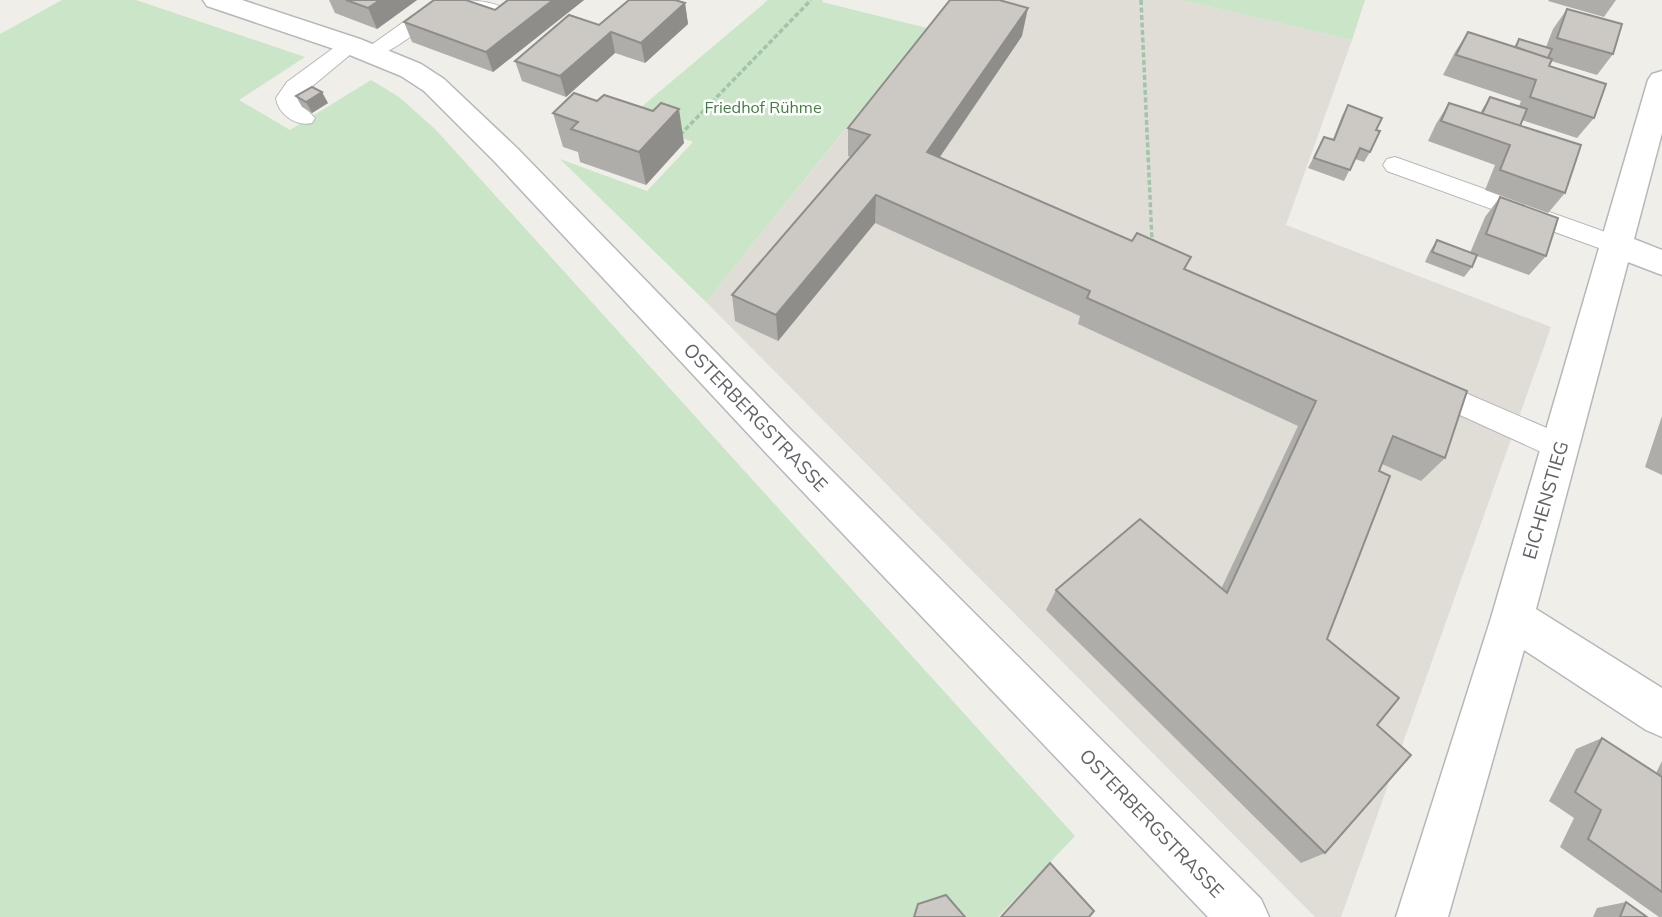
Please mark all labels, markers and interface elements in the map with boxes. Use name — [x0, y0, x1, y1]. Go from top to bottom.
park label: Friedhof Rühme — [704, 97, 822, 117]
street label: OSTERBERGSTRASSE — [679, 338, 833, 496]
street label: EICHENSTIEG — [1517, 438, 1573, 562]
street label: OSTERBERGSTRASSE — [1075, 744, 1229, 902]

